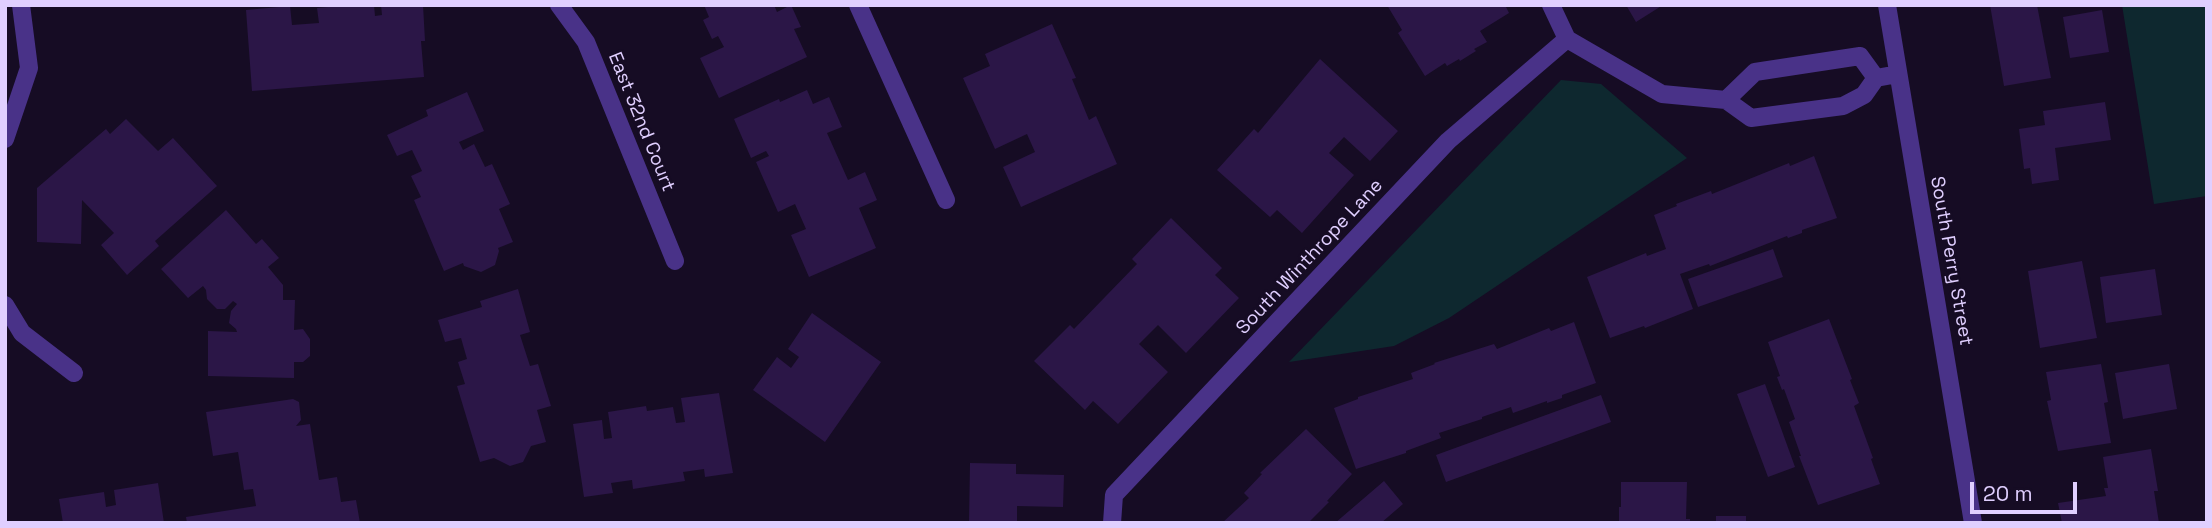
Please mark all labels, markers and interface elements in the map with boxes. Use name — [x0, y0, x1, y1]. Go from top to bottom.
street label: East 32nd Court — [603, 49, 679, 195]
street label: South Winthrope Lane — [1232, 174, 1388, 340]
street label: South Perry Street — [1925, 175, 1977, 347]
scale bar — [1974, 468, 2081, 512]
text: 20 m — [1983, 480, 2033, 507]

